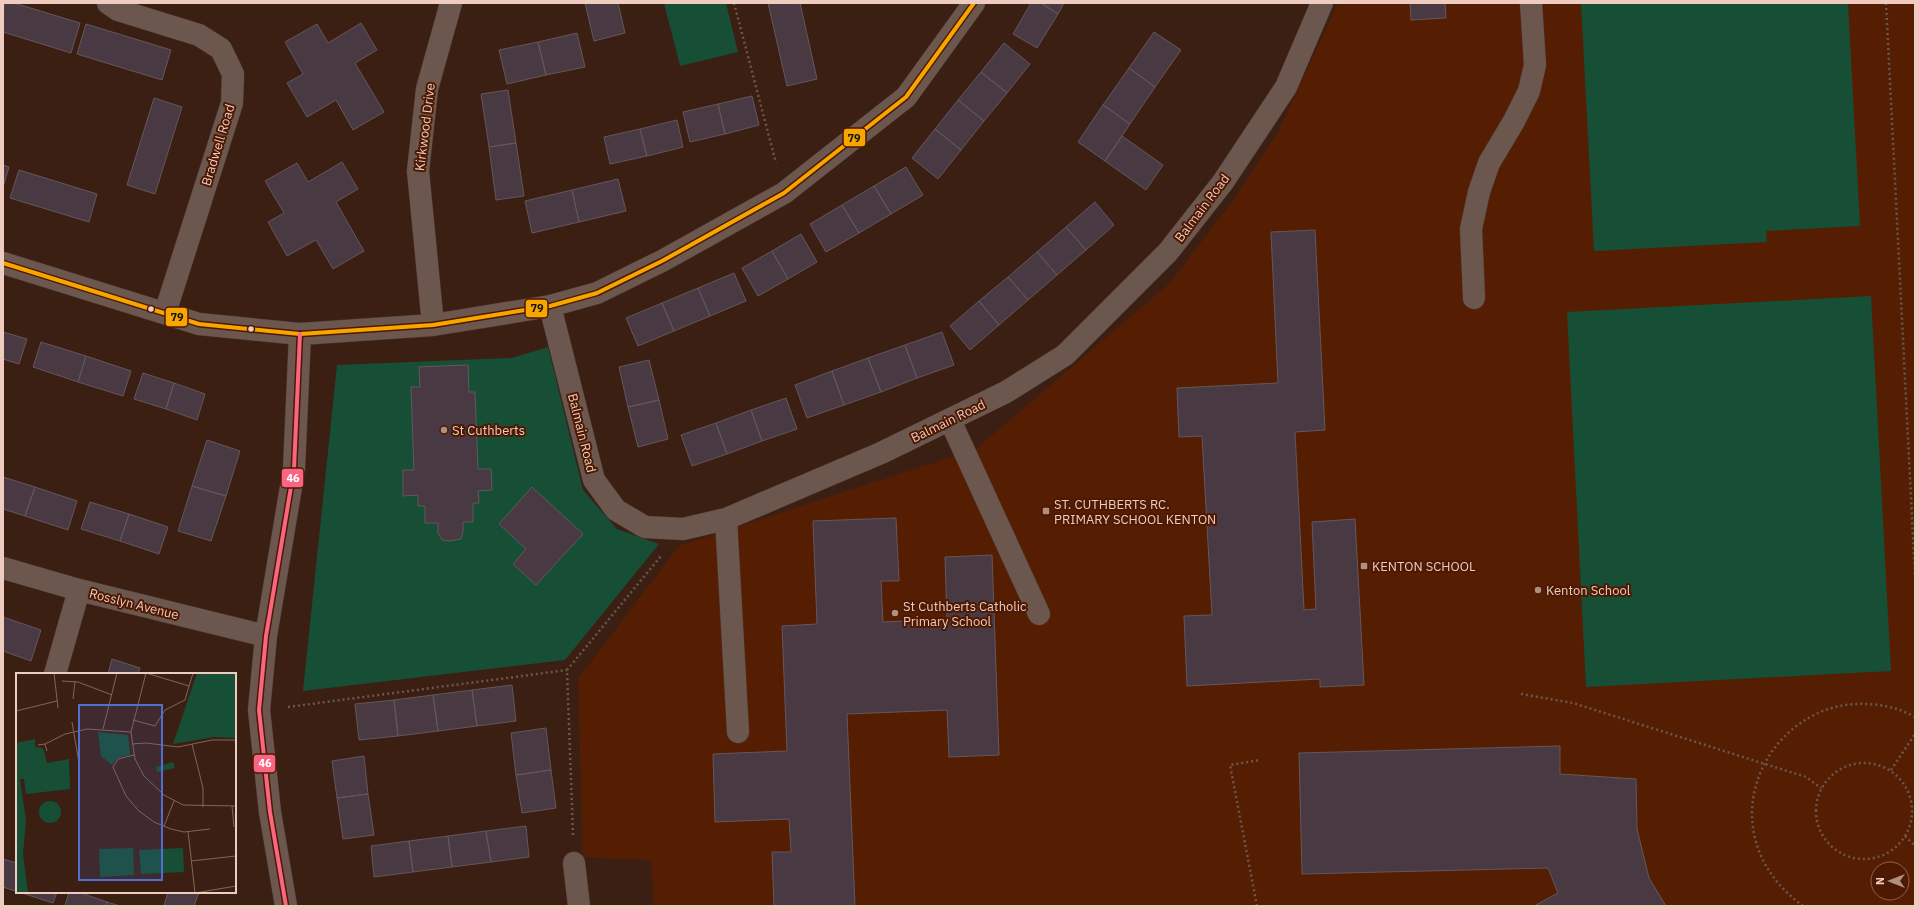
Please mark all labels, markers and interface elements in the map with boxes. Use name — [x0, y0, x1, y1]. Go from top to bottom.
street label: Kirkwood Drive — [411, 82, 439, 172]
street label: Bradwell Road — [197, 102, 239, 188]
line badge: 79 — [843, 128, 866, 147]
text: 79 — [847, 131, 861, 145]
street label: Balmain Road — [1171, 171, 1233, 245]
line badge: 79 — [525, 299, 548, 318]
text: 79 — [530, 301, 544, 315]
unlabelled marker — [146, 304, 156, 314]
line badge: 79 — [165, 307, 188, 327]
text: 79 — [170, 310, 184, 324]
unlabelled marker — [246, 324, 256, 334]
street label: Balmain Road — [564, 392, 600, 474]
street label: Balmain Road — [908, 396, 988, 446]
place label: St Cuthberts — [452, 422, 525, 439]
marker: St Cuthberts — [439, 425, 449, 435]
line badge: 46 — [281, 468, 304, 488]
text: 46 — [286, 471, 300, 485]
place label: ST. CUTHBERTS RC. PRIMARY SCHOOL KENTON — [1054, 496, 1216, 528]
marker: ST. CUTHBERTS RC. PRIMARY SCHOOL KENTON — [1041, 506, 1051, 516]
place label: KENTON SCHOOL — [1372, 558, 1476, 575]
marker: KENTON SCHOOL — [1359, 561, 1369, 571]
place label: Kenton School — [1546, 582, 1631, 599]
street label: Rosslyn Avenue — [87, 585, 181, 623]
marker: Kenton School — [1533, 585, 1543, 595]
place label: St Cuthberts Catholic Primary School — [903, 598, 1027, 630]
marker: St Cuthberts Catholic Primary School — [890, 608, 900, 618]
inset map — [16, 673, 236, 893]
line badge: 46 — [253, 754, 276, 773]
text: 46 — [258, 756, 272, 770]
north arrow — [1870, 861, 1910, 901]
text: N — [1873, 877, 1887, 885]

